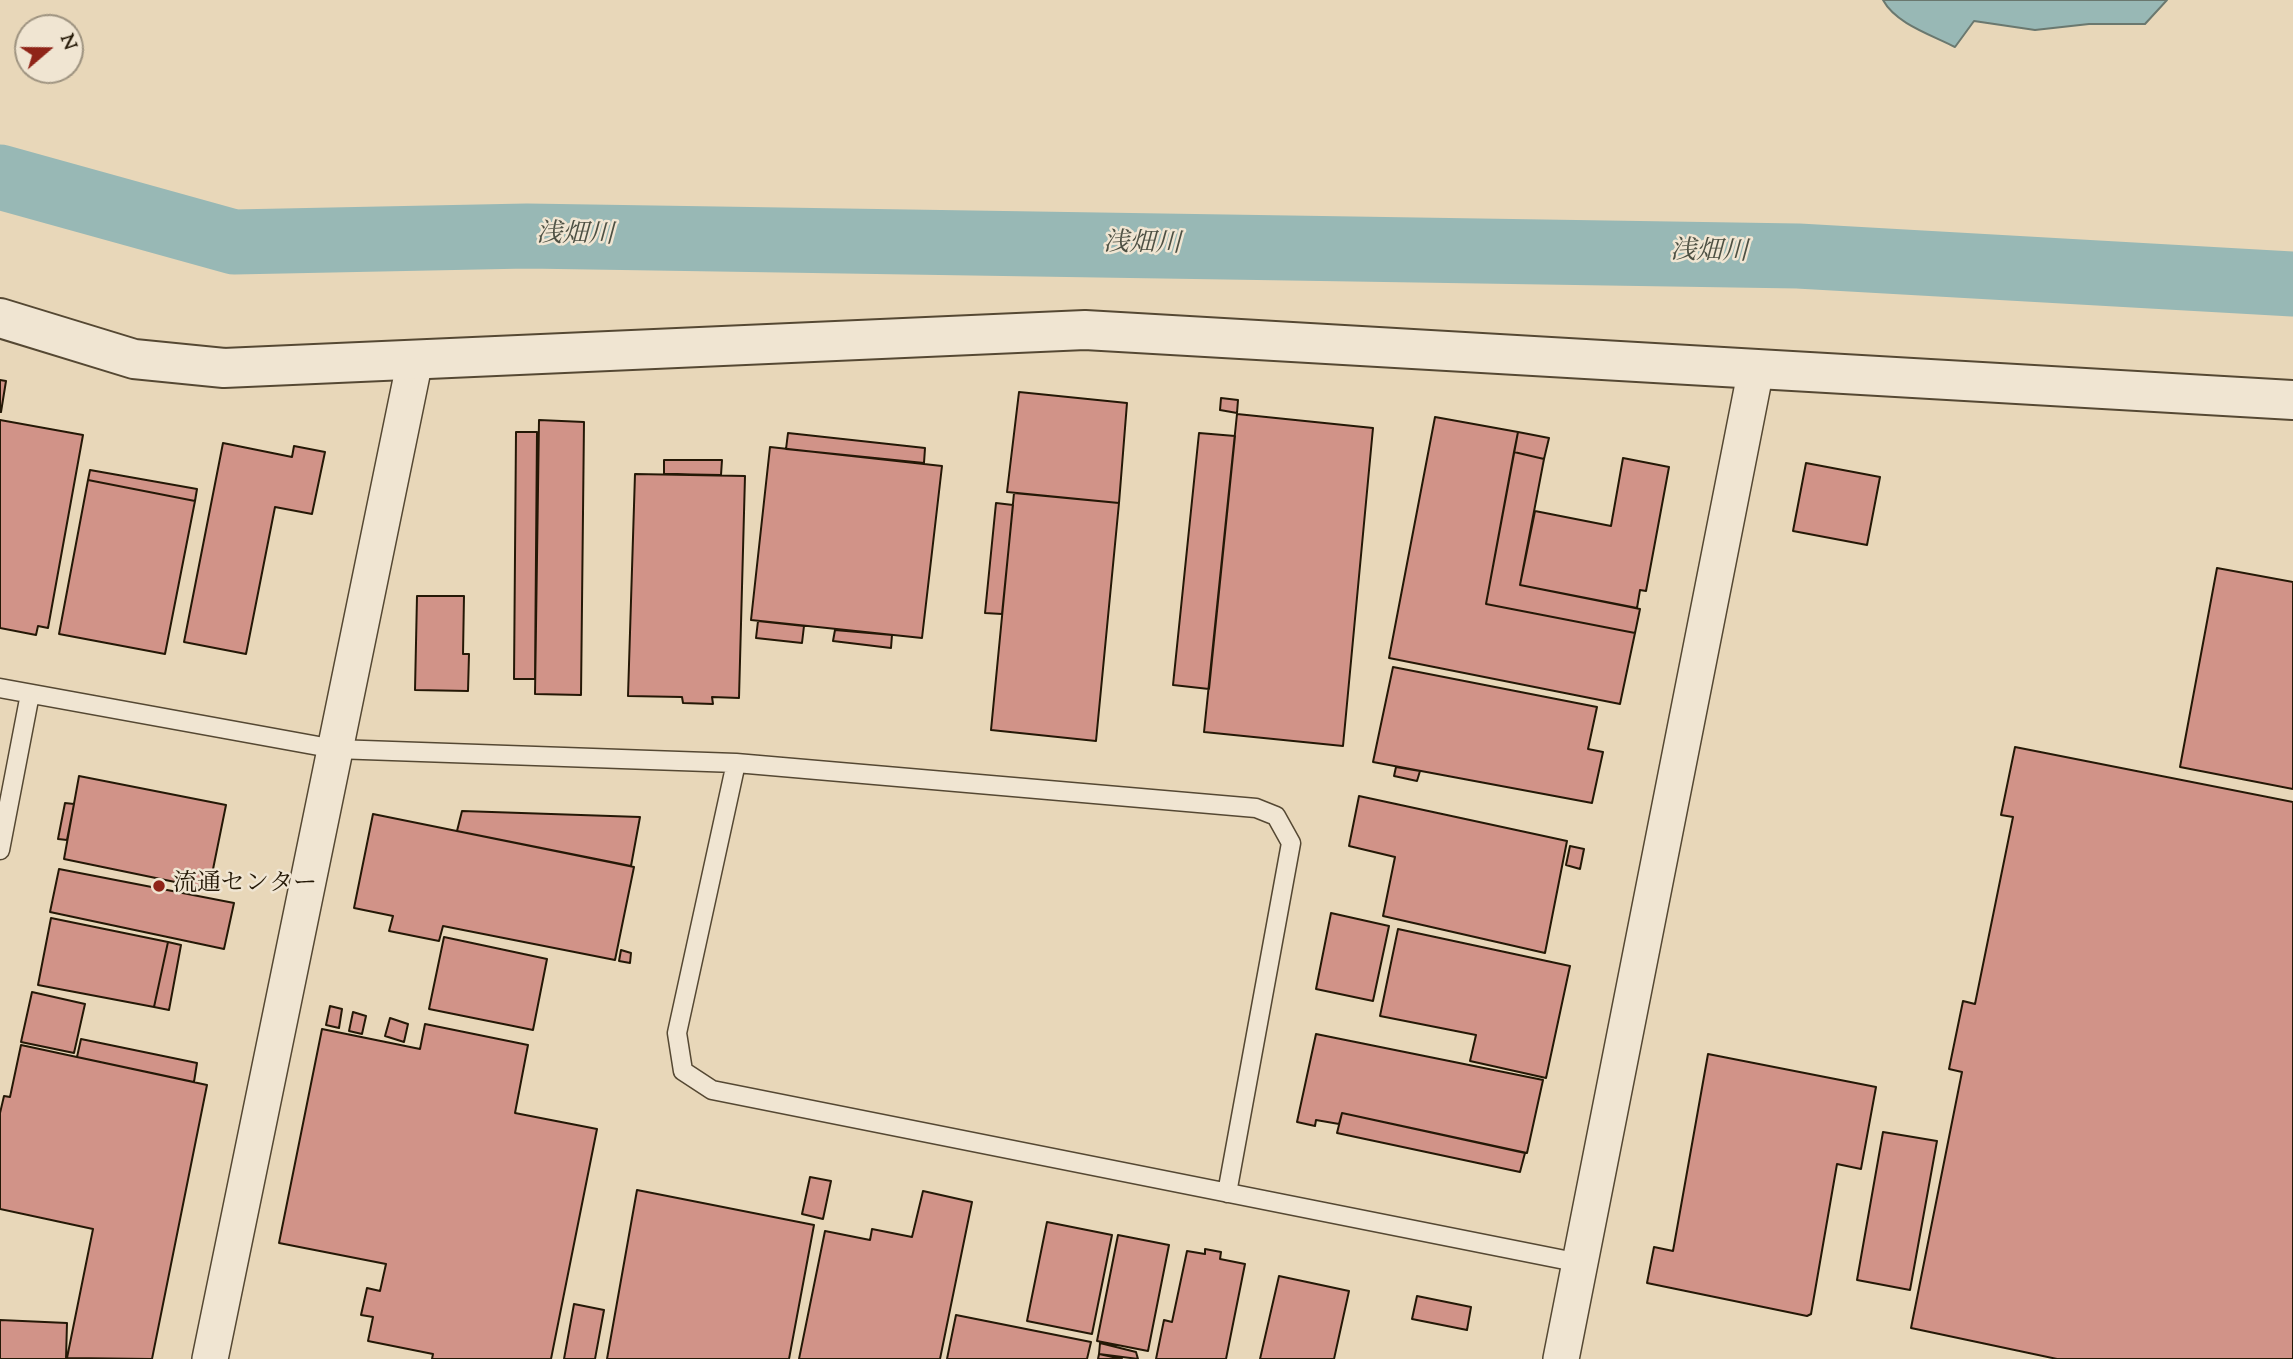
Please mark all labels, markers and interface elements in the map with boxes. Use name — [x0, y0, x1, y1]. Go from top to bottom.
north arrow — [14, 14, 84, 84]
text: N — [52, 31, 83, 54]
water label: 浅畑川 — [536, 221, 614, 253]
water label: 浅畑川 — [1103, 230, 1181, 262]
water label: 浅畑川 — [1670, 238, 1748, 270]
place label: 流通センター — [173, 872, 317, 900]
marker: 流通センター — [151, 878, 167, 894]

